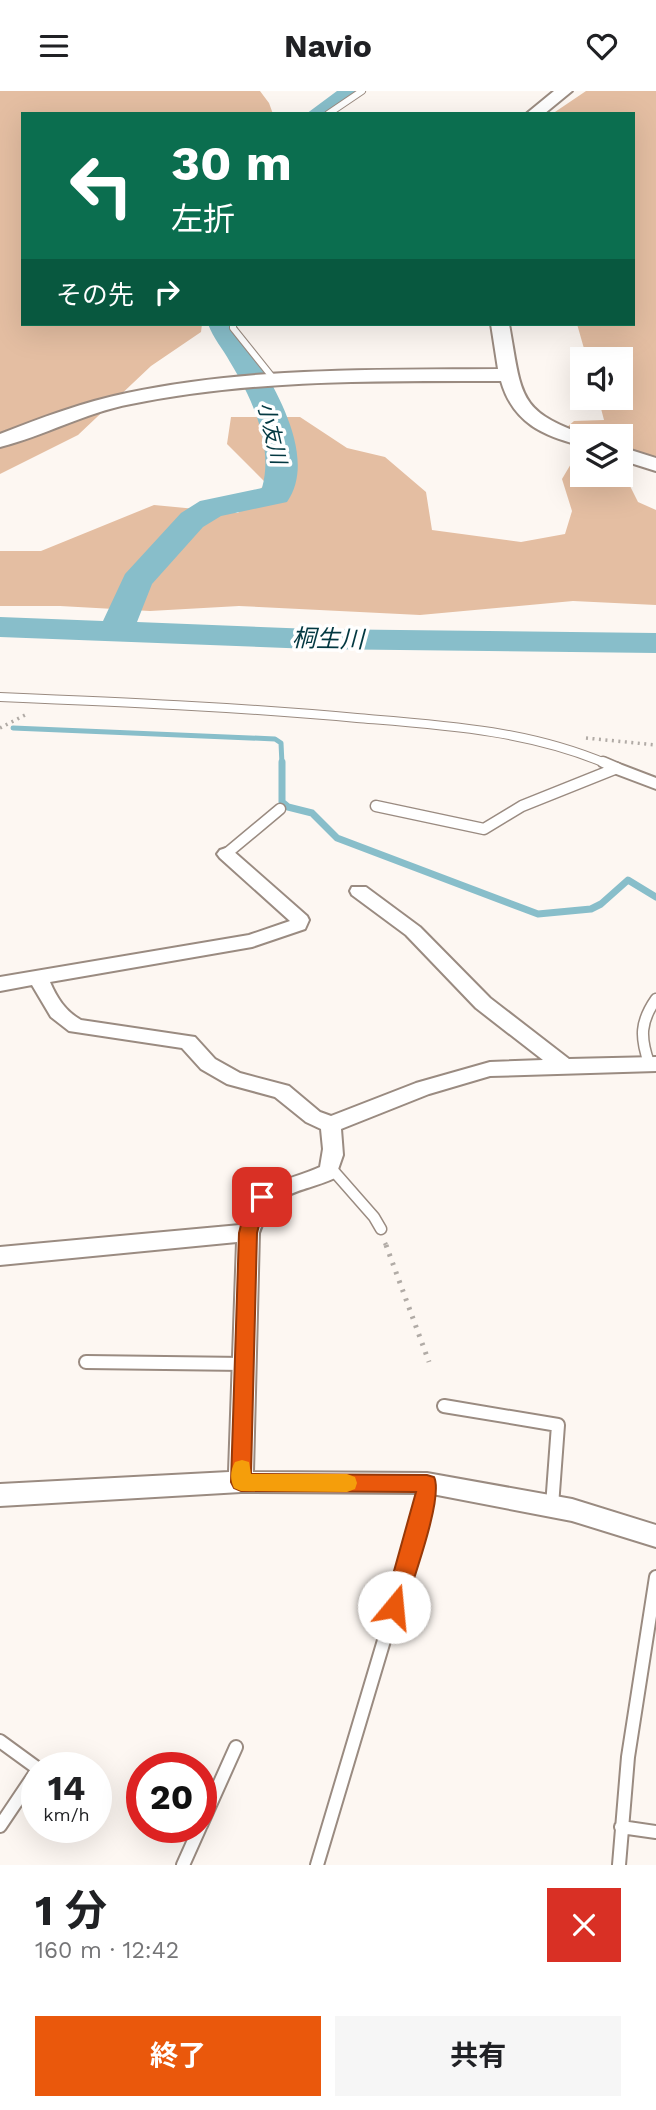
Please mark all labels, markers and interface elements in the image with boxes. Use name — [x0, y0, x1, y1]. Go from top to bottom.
icon: menu — [35, 27, 73, 65]
text: Navio — [284, 27, 372, 65]
icon: heart — [583, 27, 621, 65]
text: 30 m — [171, 134, 292, 192]
icon: left — [56, 140, 147, 231]
text: 左折 — [171, 200, 235, 238]
icon: right — [148, 273, 186, 311]
text: その先 — [56, 280, 134, 310]
map controls — [570, 347, 633, 487]
button: sound — [570, 347, 633, 410]
water label: 小友川 — [253, 399, 292, 468]
button: layers — [570, 424, 633, 487]
water label: 桐生川 — [292, 624, 367, 654]
pin — [232, 1167, 292, 1227]
icon: arrive — [243, 1178, 281, 1216]
position arrow — [357, 1570, 431, 1644]
speed limit sign: 20 — [126, 1752, 217, 1843]
text: 14 — [48, 1767, 85, 1809]
text: km/h — [43, 1804, 90, 1825]
text: 1 分 — [35, 1886, 107, 1935]
button: close — [547, 1888, 621, 1962]
text: 160 m · 12:42 — [35, 1937, 179, 1964]
button: 終了 — [35, 2016, 321, 2096]
button: 共有 — [335, 2016, 621, 2096]

